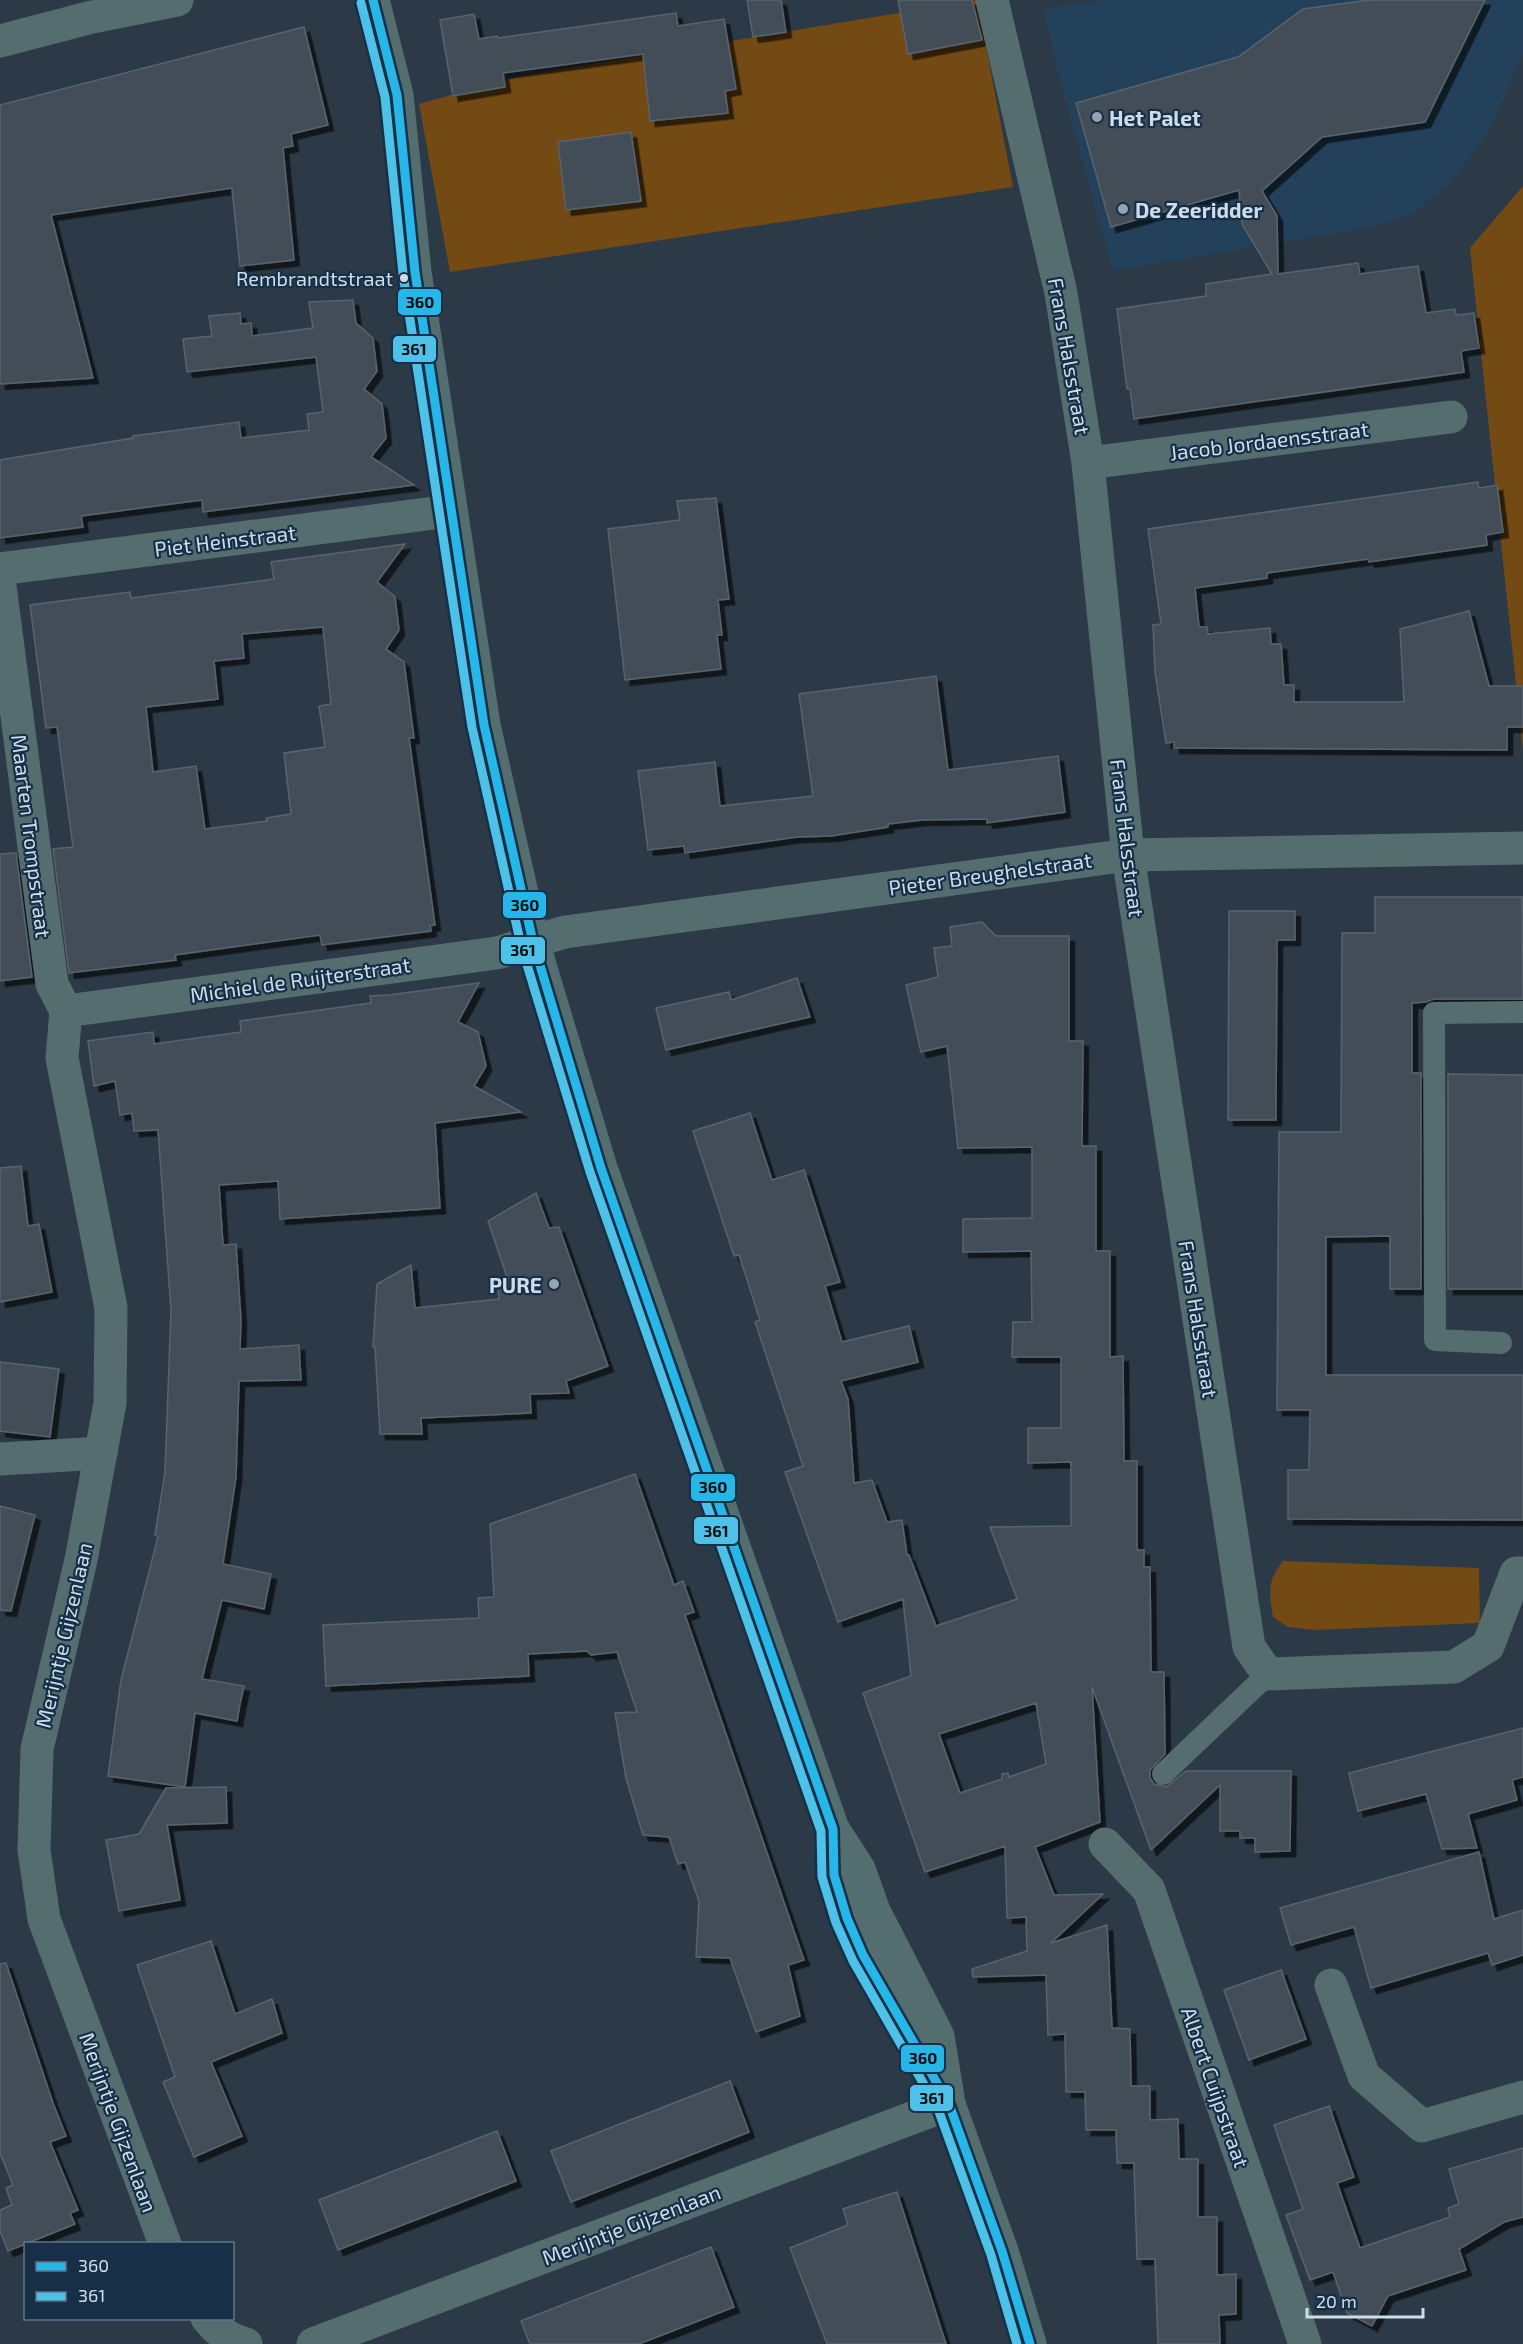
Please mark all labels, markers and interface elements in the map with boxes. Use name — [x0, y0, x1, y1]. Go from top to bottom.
place label: Het Palet — [1109, 105, 1201, 130]
marker: Het Palet — [1090, 110, 1104, 124]
place label: De Zeeridder — [1135, 197, 1262, 222]
marker: De Zeeridder — [1116, 202, 1130, 216]
place label: Rembrandtstraat — [236, 266, 393, 290]
marker: Rembrandtstraat — [398, 272, 410, 284]
street label: Frans Halsstraat — [1044, 275, 1096, 437]
line badge: 360 — [397, 288, 442, 316]
text: 360 — [406, 292, 434, 311]
line badge: 361 — [392, 335, 437, 363]
text: 361 — [401, 339, 427, 358]
street label: Jacob Jordaensstraat — [1168, 415, 1370, 465]
street label: Piet Heinstraat — [153, 519, 297, 561]
street label: Maarten Trompstraat — [7, 733, 57, 939]
street label: Frans Halsstraat — [1106, 758, 1150, 918]
street label: Pieter Breughelstraat — [887, 846, 1093, 900]
line badge: 360 — [502, 891, 547, 919]
text: 360 — [511, 895, 539, 914]
line badge: 361 — [500, 936, 546, 965]
text: 361 — [510, 940, 536, 959]
street label: Michiel de Ruijterstraat — [188, 951, 412, 1008]
street label: Frans Halsstraat — [1174, 1238, 1224, 1400]
place label: PURE — [489, 1272, 542, 1297]
marker: PURE — [547, 1277, 561, 1291]
line badge: 360 — [690, 1473, 736, 1502]
text: 360 — [699, 1477, 727, 1496]
line badge: 361 — [693, 1516, 739, 1545]
text: 361 — [703, 1521, 729, 1540]
street label: Merijntje Gijzenlaan — [30, 1540, 97, 1730]
street label: Albert Cuijpstraat — [1176, 2003, 1255, 2171]
street label: Merijntje Gijzenlaan — [74, 2029, 163, 2216]
line badge: 360 — [900, 2044, 945, 2073]
text: 360 — [909, 2048, 937, 2067]
line badge: 361 — [909, 2084, 954, 2112]
text: 361 — [919, 2088, 945, 2107]
street label: Merijntje Gijzenlaan — [538, 2178, 724, 2271]
legend — [24, 2242, 234, 2320]
text: 360 — [78, 2254, 109, 2276]
scale bar — [1307, 2281, 1422, 2319]
text: 361 — [78, 2284, 105, 2306]
text: 20 m — [1316, 2290, 1357, 2312]

